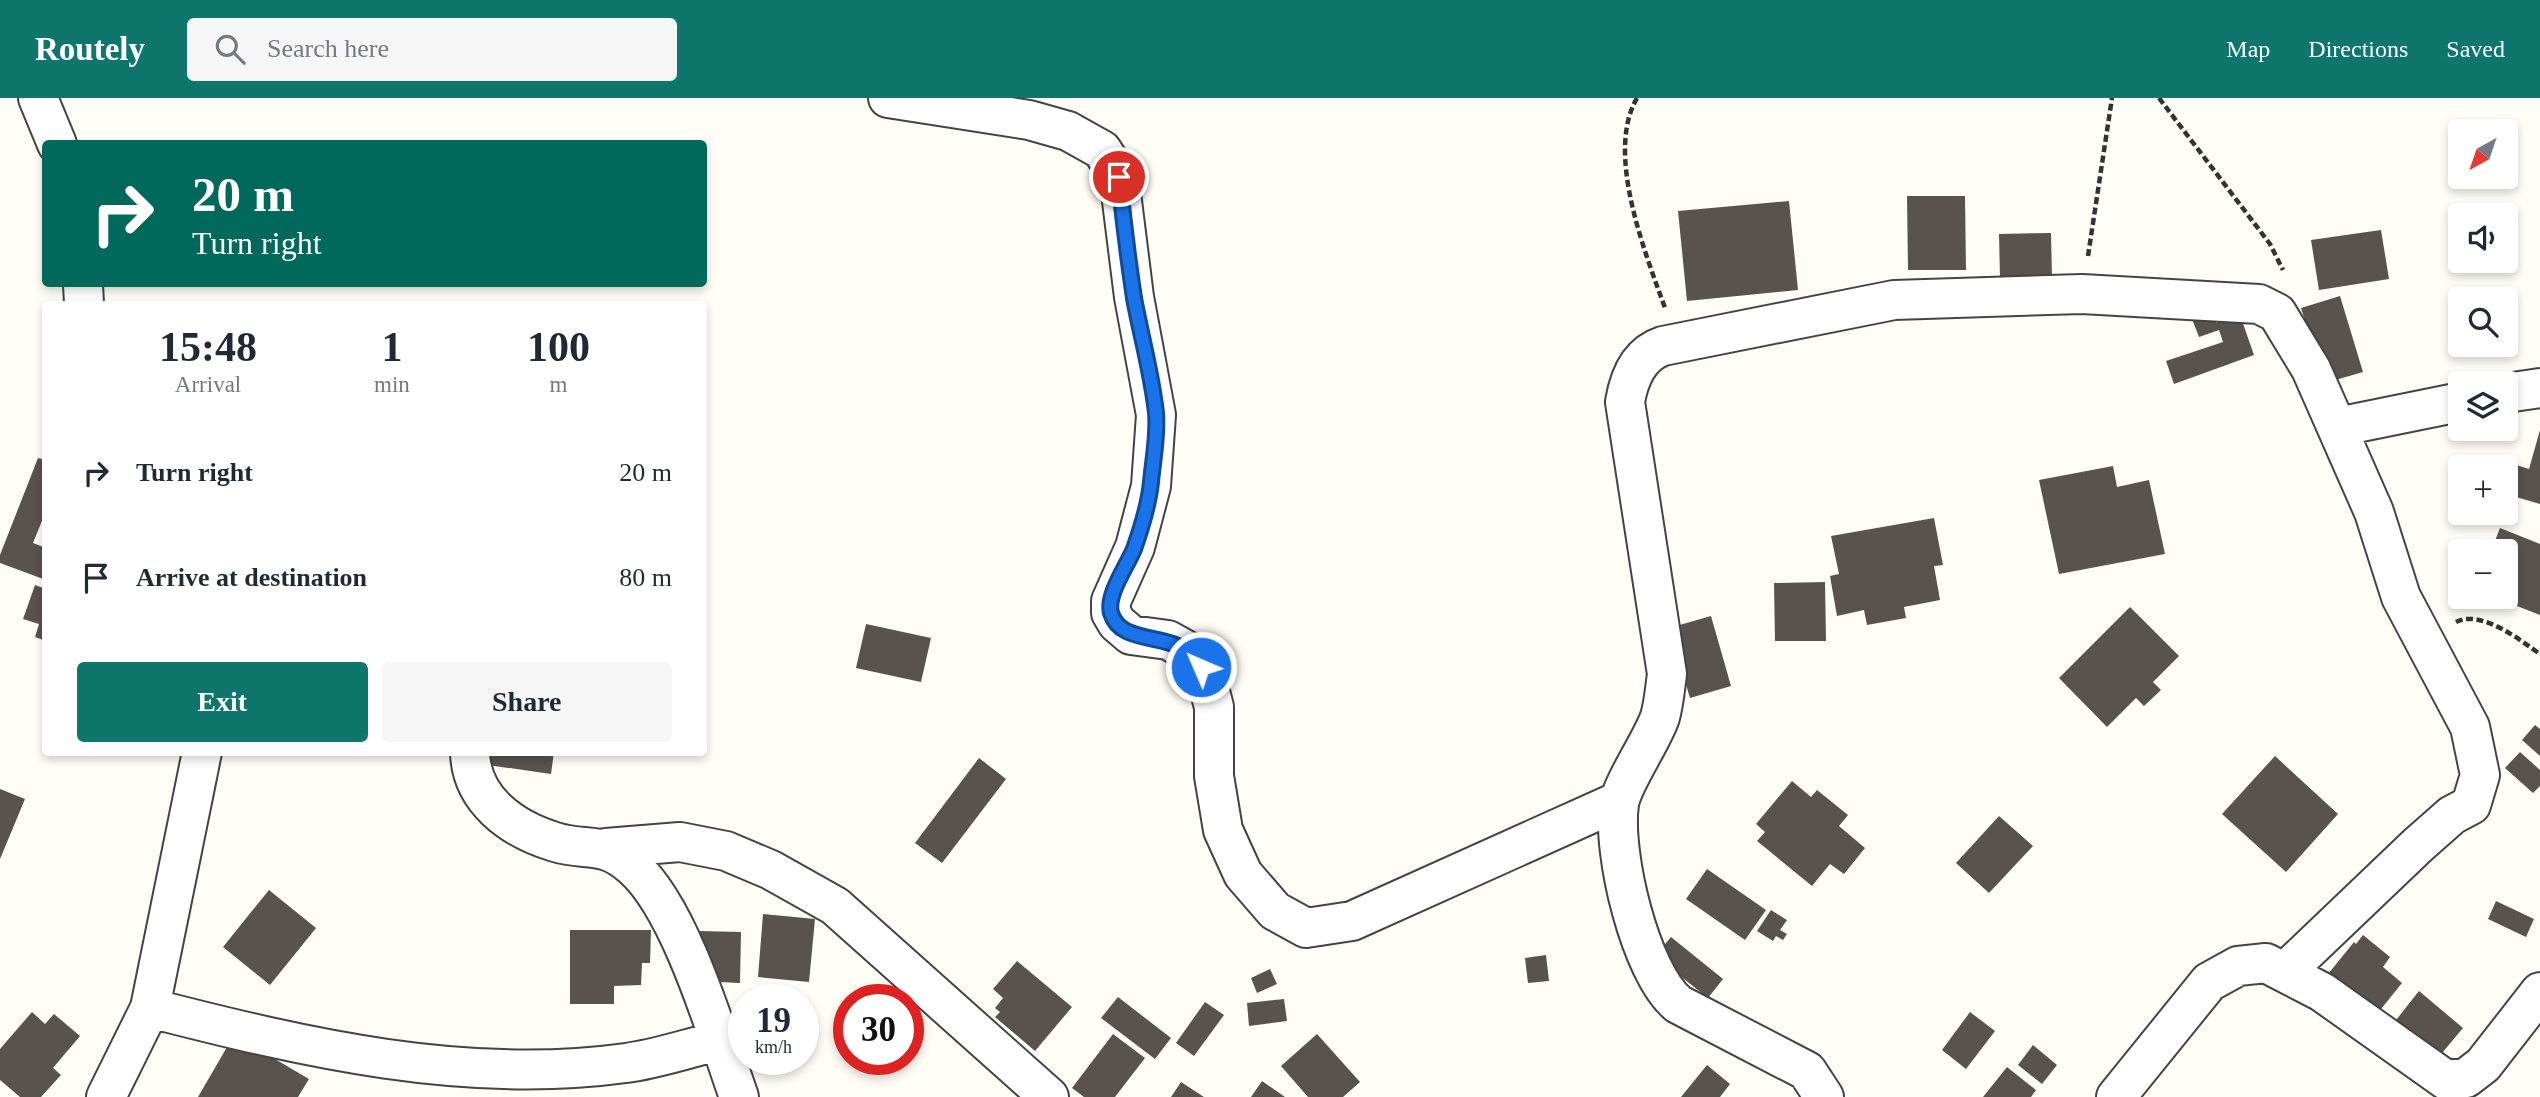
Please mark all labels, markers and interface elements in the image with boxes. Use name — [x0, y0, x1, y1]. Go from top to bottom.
search box — [187, 18, 677, 81]
icon: search — [211, 30, 249, 68]
text: Routely — [35, 31, 145, 67]
text: Search here — [267, 34, 389, 63]
text: Map — [2226, 36, 2270, 62]
text: Directions — [2308, 36, 2408, 62]
text: Saved — [2446, 36, 2505, 62]
north arrow — [2448, 119, 2518, 189]
map controls — [2448, 119, 2518, 609]
pin — [1089, 147, 1149, 207]
icon: arrive — [1100, 158, 1138, 196]
text: 20 m — [192, 167, 294, 222]
icon: right — [77, 168, 168, 259]
button: sound — [2448, 203, 2518, 273]
text: Turn right — [192, 225, 322, 261]
button: search — [2448, 287, 2518, 357]
text: 15:48 — [159, 324, 257, 370]
text: 1 — [381, 324, 402, 370]
text: 100 — [527, 324, 590, 370]
button: layers — [2448, 371, 2518, 441]
text: Arrival — [175, 372, 241, 397]
text: min — [374, 372, 410, 397]
text: m — [549, 372, 567, 397]
icon: right — [77, 454, 115, 492]
button: + — [2448, 455, 2518, 525]
text: Turn right — [136, 458, 253, 487]
text: 20 m — [619, 458, 672, 487]
button: − — [2448, 539, 2518, 609]
icon: arrive — [77, 559, 115, 597]
text: Arrive at destination — [136, 563, 367, 592]
text: 80 m — [619, 563, 672, 592]
position arrow — [1164, 630, 1238, 704]
button: Exit — [77, 662, 368, 742]
button: Share — [382, 662, 672, 742]
speed limit sign: 30 — [833, 984, 924, 1075]
text: 19 — [756, 1001, 791, 1040]
text: km/h — [755, 1037, 792, 1057]

